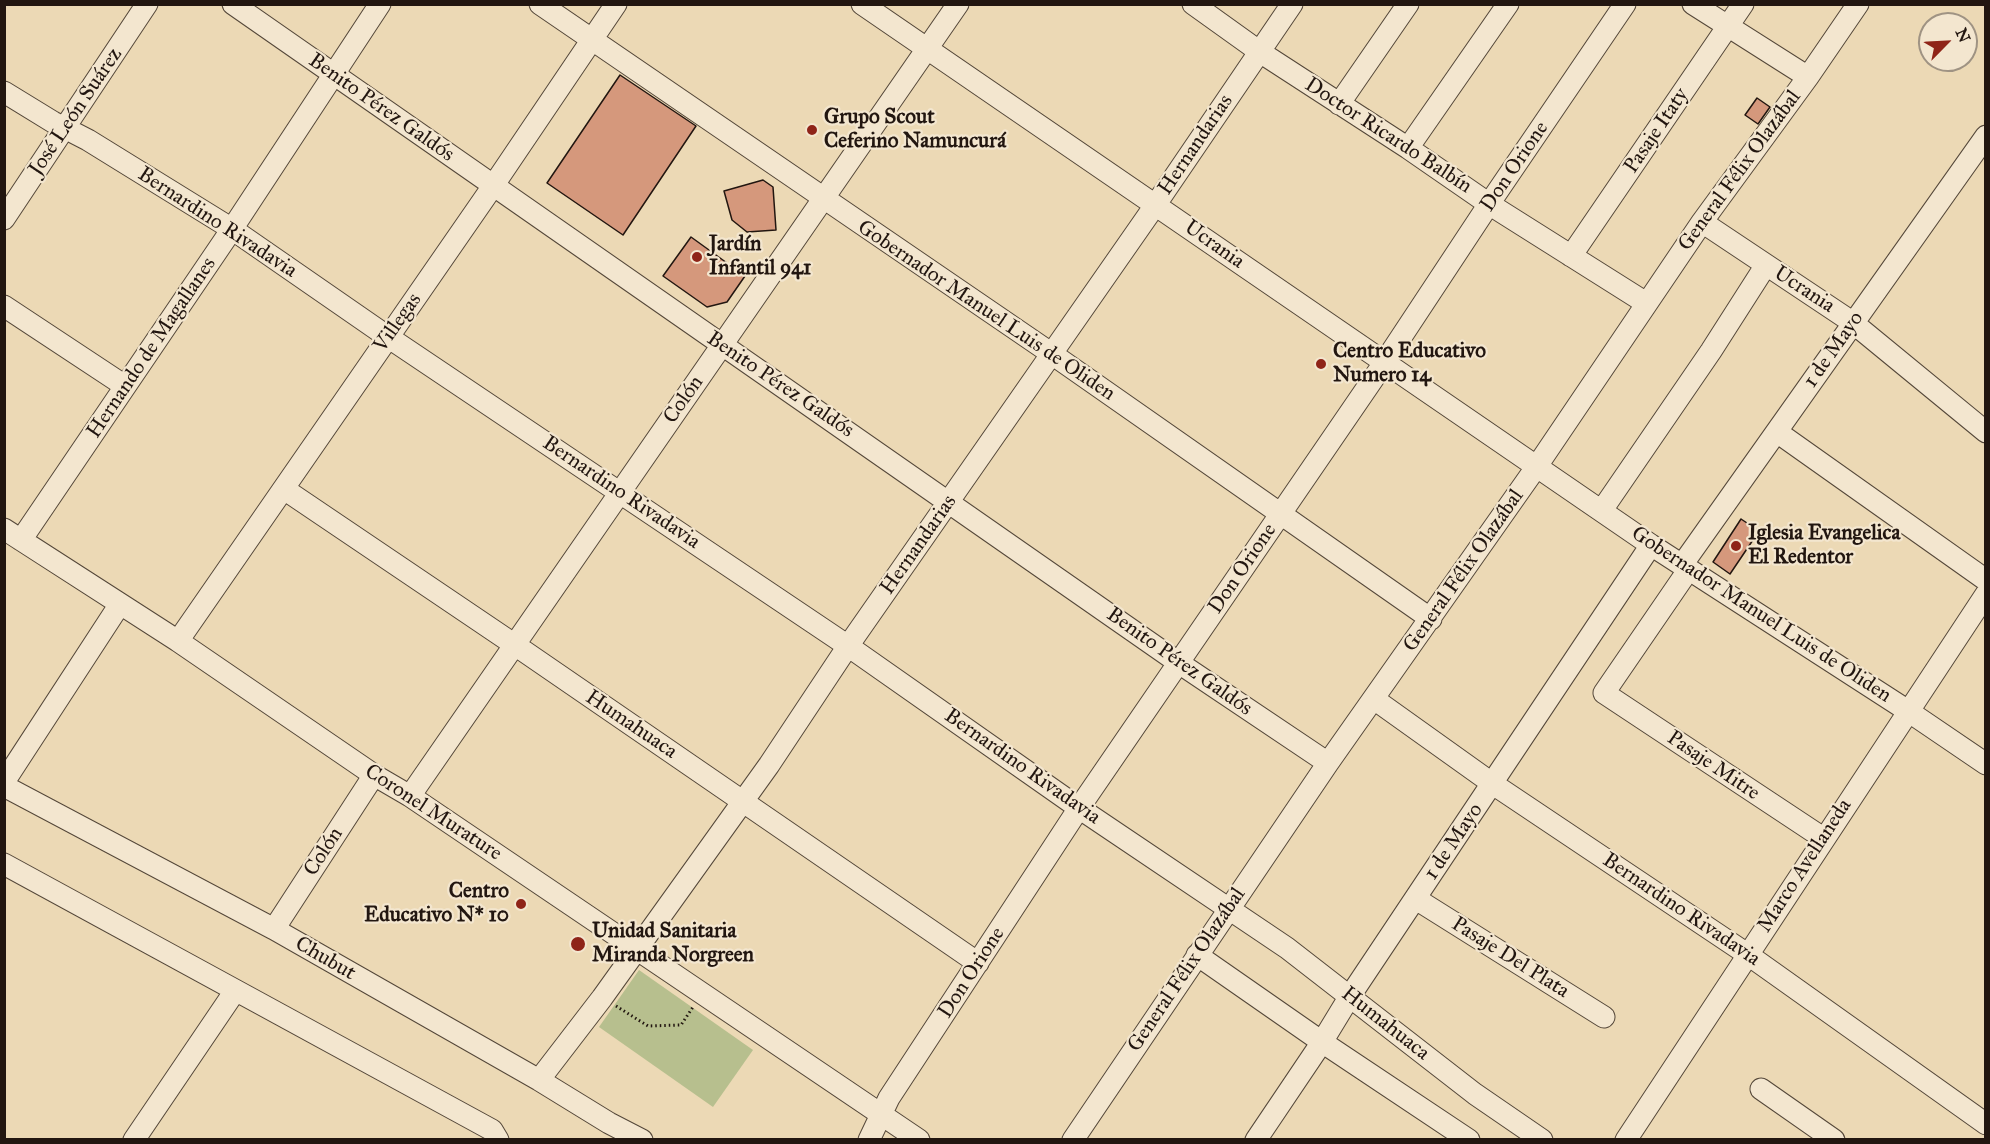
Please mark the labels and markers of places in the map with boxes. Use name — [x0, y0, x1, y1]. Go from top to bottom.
place label: Grupo Scout Ceferino Namuncurá — [824, 105, 1006, 155]
marker: Grupo Scout Ceferino Namuncurá — [805, 123, 819, 137]
place label: Jardín Infantil 941 — [709, 232, 811, 282]
marker: Jardín Infantil 941 — [690, 250, 704, 264]
place label: Centro Educativo Numero 14 — [1333, 339, 1486, 389]
marker: Centro Educativo Numero 14 — [1314, 357, 1328, 371]
place label: Iglesia Evangelica El Redentor — [1748, 521, 1900, 571]
marker: Iglesia Evangelica El Redentor — [1729, 539, 1743, 553]
place label: Centro Educativo N* 10 — [364, 879, 509, 929]
marker: Centro Educativo N* 10 — [514, 897, 528, 911]
place label: Unidad Sanitaria Miranda Norgreen — [592, 919, 754, 969]
marker: Unidad Sanitaria Miranda Norgreen — [569, 935, 587, 953]

